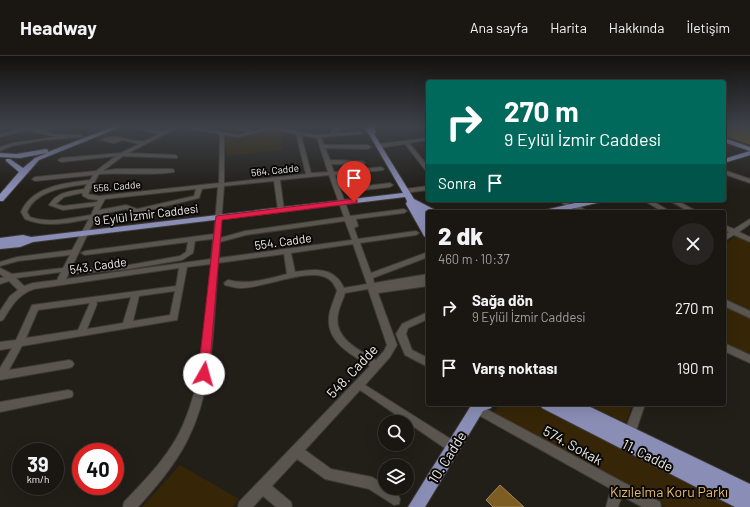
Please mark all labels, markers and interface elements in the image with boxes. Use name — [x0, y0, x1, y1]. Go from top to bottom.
text: Headway — [20, 16, 97, 39]
text: Ana sayfa — [470, 19, 528, 36]
text: Harita — [550, 19, 587, 36]
text: Hakkında — [609, 19, 664, 36]
text: İletişim — [686, 19, 730, 36]
text: 270 m — [504, 94, 579, 128]
icon: right — [438, 96, 490, 148]
text: 9 Eylül İzmir Caddesi — [504, 128, 661, 150]
pin — [337, 161, 371, 202]
street label: 564. Cadde — [251, 162, 299, 178]
icon: arrive — [343, 167, 365, 189]
icon: arrive — [484, 172, 506, 194]
text: Sonra — [438, 174, 476, 192]
street label: 556. Cadde — [93, 178, 141, 194]
street label: 9 Eylül İzmir Caddesi — [93, 201, 199, 227]
text: 2 dk — [438, 221, 483, 250]
button: close — [672, 223, 714, 265]
street label: 554. Cadde — [254, 230, 312, 252]
text: 460 m · 10:37 — [438, 251, 510, 267]
street label: 543. Cadde — [69, 254, 127, 276]
text: Sağa dön — [472, 291, 533, 309]
icon: right — [438, 297, 460, 319]
text: 270 m — [675, 299, 714, 317]
text: 9 Eylül İzmir Caddesi — [472, 309, 585, 325]
street label: 548. Cadde — [323, 341, 381, 401]
position arrow — [183, 353, 225, 395]
icon: arrive — [438, 357, 460, 379]
text: Varış noktası — [472, 359, 557, 377]
text: 190 m — [677, 359, 714, 377]
map controls — [378, 415, 414, 495]
button: search — [378, 415, 414, 451]
street label: 574. Sokak — [540, 422, 606, 468]
street label: 10. Cadde — [424, 428, 470, 486]
street label: 11. Cadde — [620, 435, 676, 475]
speed limit sign: 40 — [72, 443, 124, 495]
text: 39 — [27, 452, 49, 476]
button: layers — [378, 459, 414, 495]
text: km/h — [27, 473, 49, 485]
park label: Kızılelma Koru Parkı — [610, 483, 728, 500]

